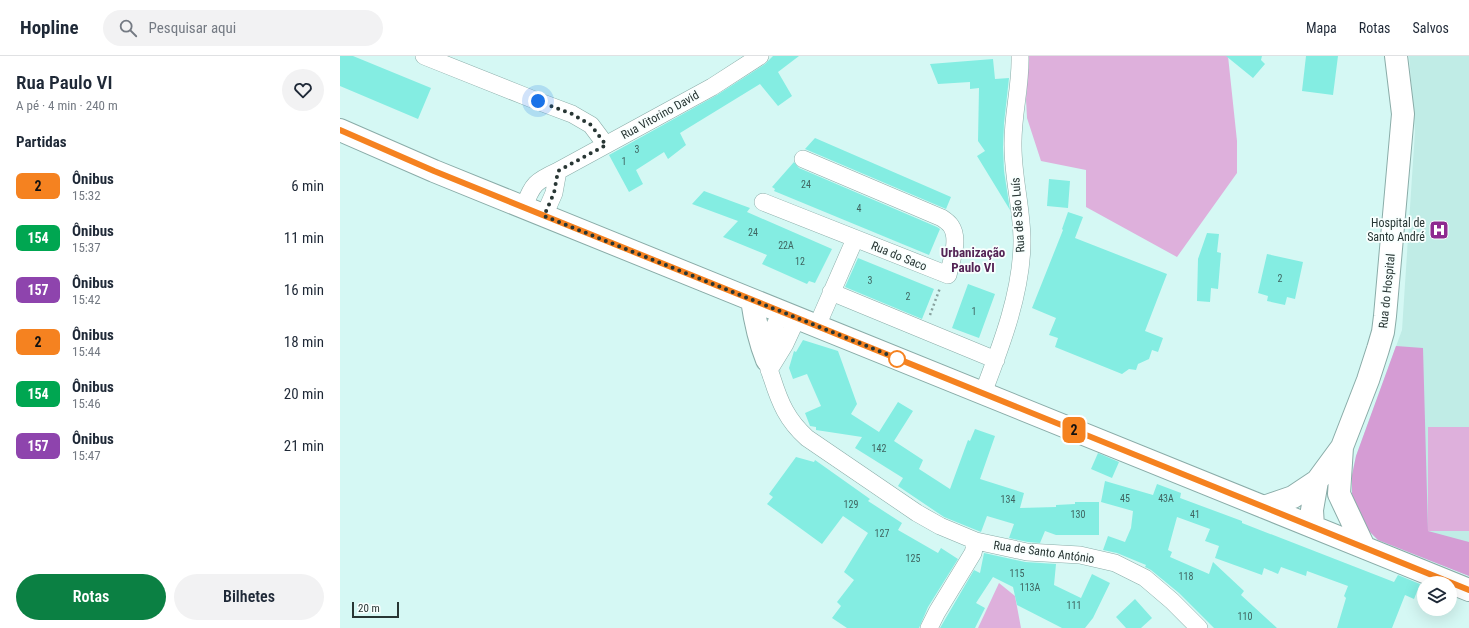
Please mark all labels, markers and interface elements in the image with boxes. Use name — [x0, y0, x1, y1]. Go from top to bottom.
search box — [103, 10, 383, 46]
text: Hopline — [20, 16, 79, 39]
icon: search — [117, 17, 139, 39]
text: Pesquisar aqui — [149, 19, 236, 37]
text: Mapa — [1306, 20, 1337, 36]
text: Rotas — [1359, 20, 1391, 36]
text: Salvos — [1413, 20, 1449, 36]
button: heart — [282, 69, 324, 111]
text: Rua Paulo VI — [16, 71, 113, 94]
street label: Rua Vitorino David — [619, 88, 701, 142]
your location — [528, 91, 548, 111]
text: A pé · 4 min · 240 m — [16, 98, 118, 113]
text: Partidas — [16, 133, 67, 151]
house number: 3 — [635, 144, 640, 155]
house number: 1 — [622, 156, 626, 167]
text: Ônibus — [72, 170, 114, 188]
text: 6 min — [291, 177, 324, 195]
street label: Rua de São Luís — [1008, 177, 1028, 253]
text: 2 — [34, 178, 42, 194]
house number: 24 — [801, 179, 811, 190]
text: 15:32 — [72, 188, 101, 203]
house number: 4 — [857, 203, 862, 214]
place label: Hospital de Santo André — [1367, 216, 1425, 244]
hospital icon: Hospital de Santo André — [1428, 219, 1450, 241]
text: Ônibus — [72, 222, 114, 240]
house number: 24 — [748, 227, 758, 238]
text: 11 min — [284, 229, 324, 247]
text: 154 — [27, 230, 49, 246]
street label: Rua do Saco — [869, 238, 929, 274]
text: 15:37 — [72, 240, 101, 255]
house number: 22A — [778, 240, 794, 251]
district label: Urbanização Paulo VI — [941, 245, 1006, 275]
street label: Rua do Hospital — [1376, 253, 1398, 329]
house number: 12 — [795, 256, 805, 267]
house number: 2 — [1278, 273, 1283, 284]
text: Ônibus — [72, 274, 114, 292]
house number: 3 — [868, 275, 873, 286]
text: 16 min — [284, 281, 324, 299]
text: 157 — [27, 282, 49, 298]
house number: 2 — [906, 291, 911, 302]
text: 15:42 — [72, 292, 101, 307]
house number: 1 — [972, 306, 976, 317]
text: Ônibus — [72, 326, 114, 344]
text: 18 min — [284, 333, 324, 351]
text: 2 — [34, 334, 42, 350]
text: 15:44 — [72, 344, 101, 359]
unlabelled marker — [888, 350, 906, 368]
text: Ônibus — [72, 378, 114, 396]
text: 20 min — [284, 385, 324, 403]
text: 154 — [27, 386, 49, 402]
text: 15:46 — [72, 396, 101, 411]
line badge: 2 — [1061, 417, 1087, 443]
text: 2 — [1070, 422, 1078, 438]
text: Ônibus — [72, 430, 114, 448]
text: 21 min — [284, 437, 324, 455]
text: 157 — [27, 438, 49, 454]
house number: 142 — [872, 443, 886, 454]
text: 15:47 — [72, 448, 101, 463]
house number: 45 — [1120, 493, 1130, 504]
house number: 43A — [1158, 493, 1174, 504]
house number: 134 — [1001, 494, 1015, 505]
house number: 129 — [844, 499, 858, 510]
house number: 130 — [1071, 509, 1085, 520]
house number: 41 — [1190, 509, 1200, 520]
house number: 127 — [875, 528, 889, 539]
street label: Rua de Santo António — [993, 538, 1095, 566]
house number: 125 — [906, 553, 920, 564]
house number: 115 — [1010, 568, 1024, 579]
house number: 118 — [1179, 571, 1193, 582]
button: Rotas — [16, 574, 166, 620]
button: Bilhetes — [174, 574, 324, 620]
map controls — [1417, 576, 1457, 616]
button: layers — [1417, 576, 1457, 616]
house number: 113A — [1020, 582, 1041, 593]
scale bar — [352, 600, 399, 619]
house number: 111 — [1067, 600, 1081, 611]
text: 20 m — [358, 602, 380, 615]
house number: 110 — [1238, 611, 1252, 622]

